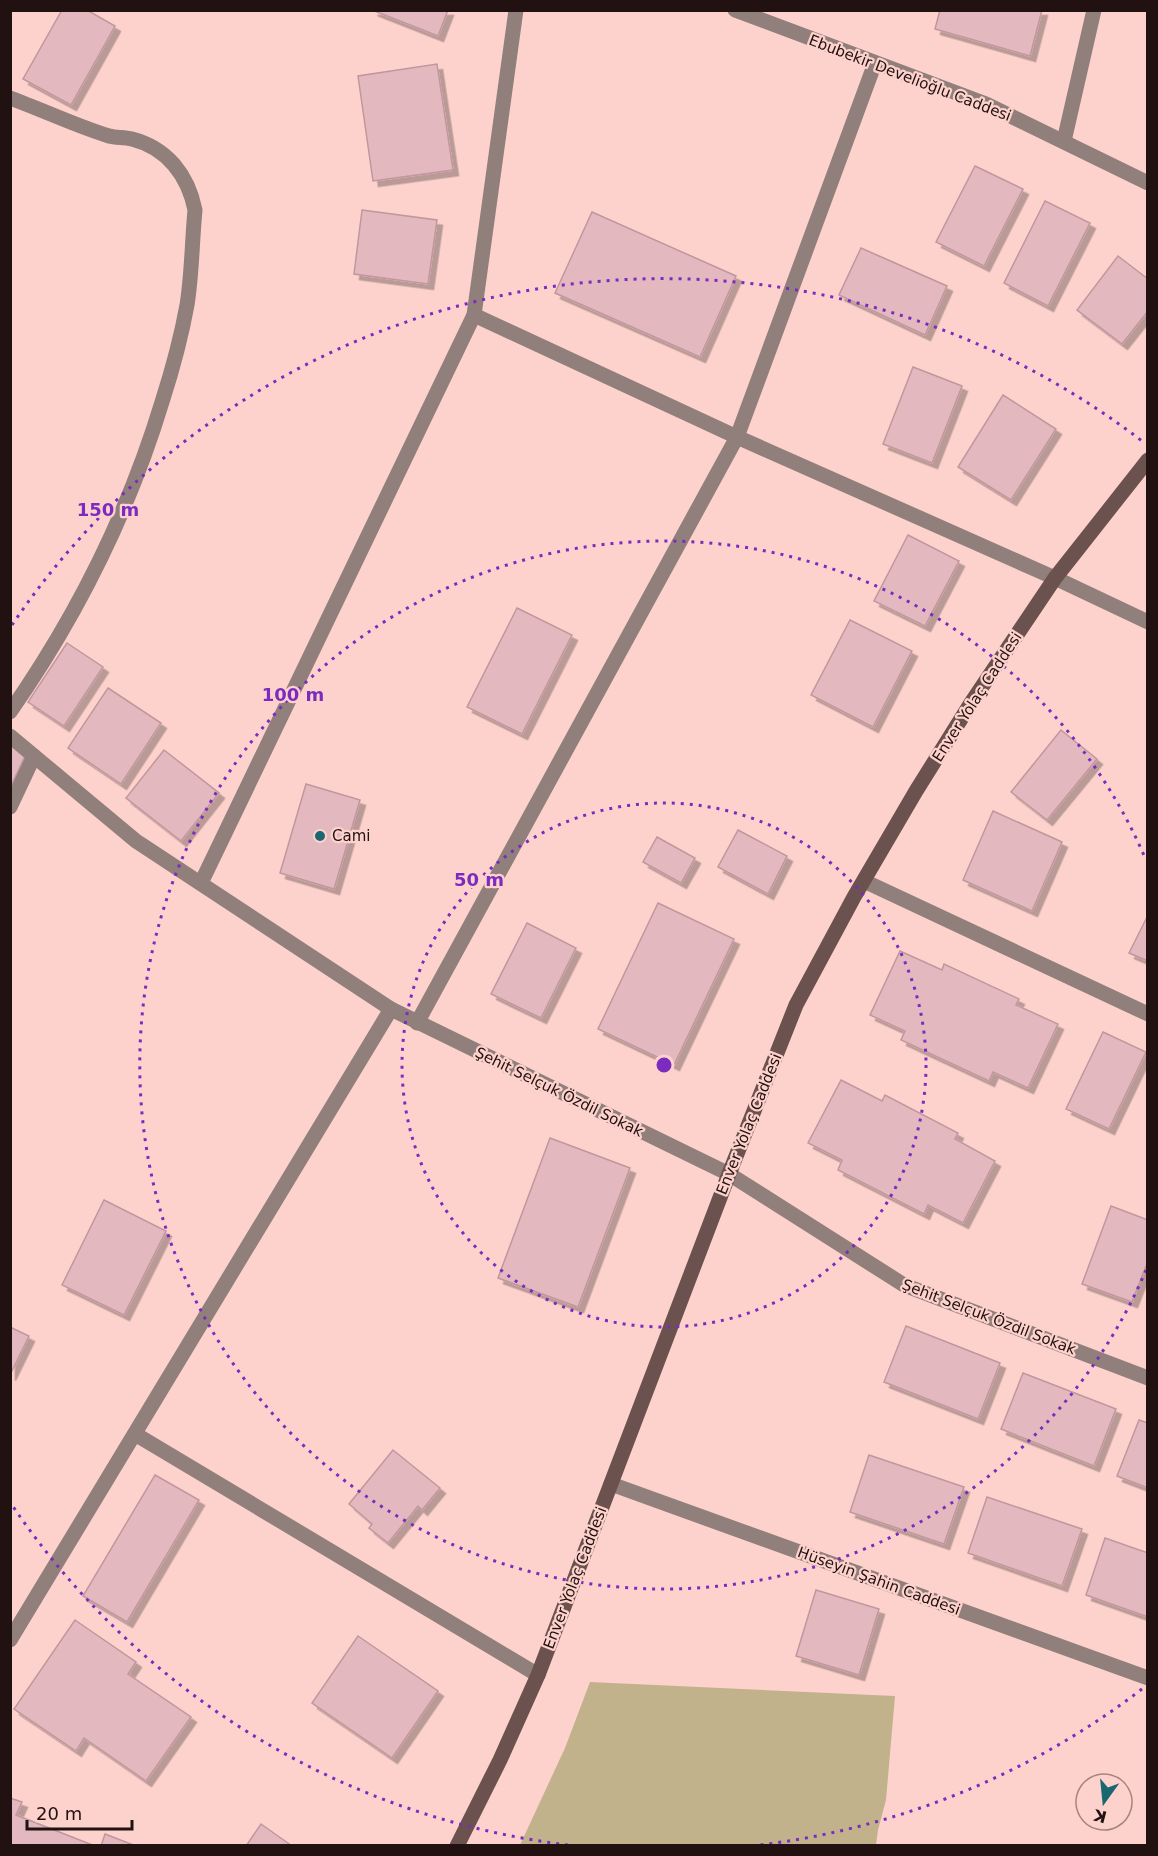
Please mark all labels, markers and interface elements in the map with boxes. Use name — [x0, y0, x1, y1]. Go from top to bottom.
street label: Ebubekir Develioğlu Caddesi — [806, 31, 1014, 125]
text: 150 m — [77, 499, 139, 520]
street label: Enver Yolaç Caddesi — [928, 629, 1026, 765]
text: 100 m — [262, 684, 324, 705]
place label: Cami — [332, 827, 370, 845]
marker: Cami — [313, 829, 327, 843]
text: 50 m — [454, 869, 504, 890]
street label: Şehit Selçuk Özdil Sokak — [472, 1043, 647, 1141]
street label: Enver Yolaç Caddesi — [712, 1051, 786, 1197]
centre of rings — [654, 1055, 674, 1075]
street label: Şehit Selçuk Özdil Sokak — [900, 1275, 1079, 1359]
street label: Enver Yolaç Caddesi — [540, 1504, 610, 1652]
street label: Hüseyin Şahin Caddesi — [795, 1543, 963, 1619]
north arrow — [1074, 1772, 1134, 1832]
scale bar — [27, 1793, 132, 1831]
text: 20 m — [36, 1803, 82, 1824]
text: K — [1091, 1805, 1109, 1827]

